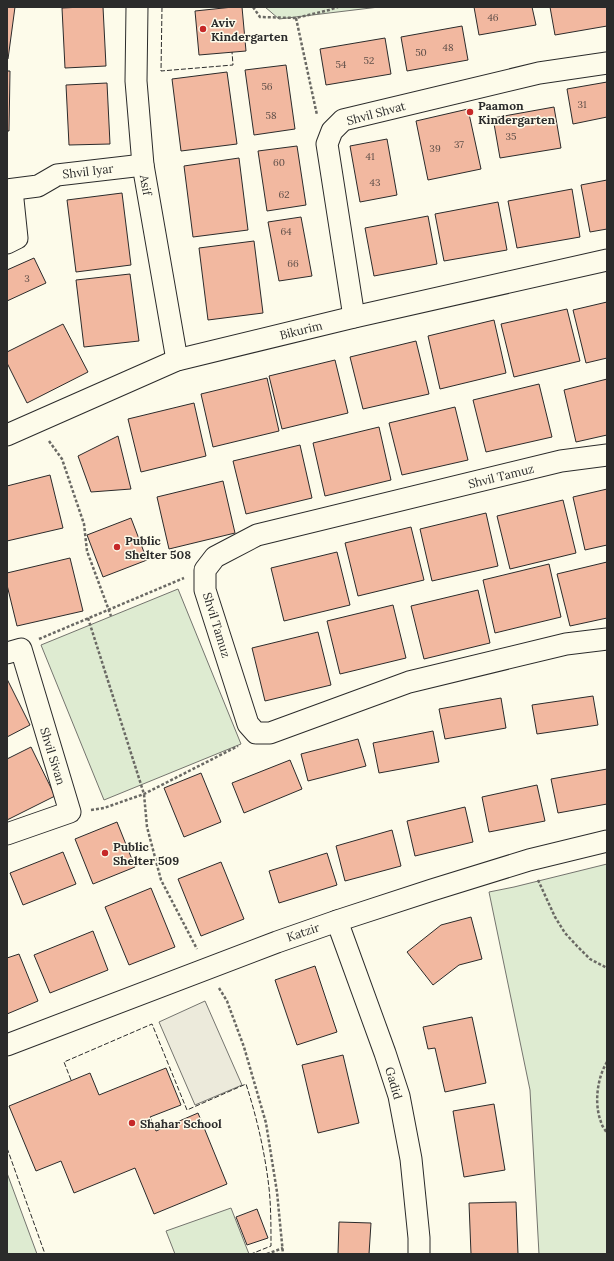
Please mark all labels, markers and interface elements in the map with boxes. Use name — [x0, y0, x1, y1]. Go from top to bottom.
house number: 46 — [487, 11, 499, 24]
place label: Aviv Kindergarten — [211, 15, 288, 44]
marker: Aviv Kindergarten — [198, 24, 208, 34]
house number: 48 — [442, 41, 454, 54]
house number: 50 — [415, 46, 427, 59]
house number: 52 — [364, 54, 374, 67]
house number: 54 — [336, 58, 347, 71]
house number: 56 — [261, 80, 273, 93]
street label: Shvil Shvat — [345, 98, 407, 128]
place label: Paamon Kindergarten — [478, 98, 555, 127]
house number: 31 — [577, 98, 587, 111]
marker: Paamon Kindergarten — [465, 107, 475, 117]
house number: 58 — [265, 109, 277, 122]
house number: 35 — [505, 130, 517, 143]
house number: 37 — [454, 138, 464, 151]
house number: 39 — [429, 142, 441, 155]
house number: 41 — [365, 150, 375, 163]
house number: 60 — [273, 156, 285, 169]
street label: Shvil Iyar — [62, 160, 115, 182]
street label: Asif — [137, 173, 155, 197]
house number: 43 — [370, 176, 381, 189]
house number: 62 — [278, 188, 290, 201]
house number: 64 — [280, 225, 292, 238]
house number: 66 — [287, 257, 299, 270]
house number: 3 — [24, 272, 30, 285]
street label: Bikurim — [278, 317, 324, 343]
street label: Shvil Tamuz — [466, 461, 536, 491]
place label: Public Shelter 508 — [125, 533, 191, 562]
marker: Public Shelter 508 — [112, 542, 122, 552]
street label: Shvil Tamuz — [200, 591, 234, 659]
street label: Shvil Sivan — [37, 725, 69, 787]
place label: Public Shelter 509 — [113, 839, 179, 868]
marker: Public Shelter 509 — [100, 848, 110, 858]
street label: Katzir — [285, 919, 322, 945]
street label: Gadid — [382, 1065, 406, 1101]
place label: Shahar School — [140, 1116, 222, 1131]
marker: Shahar School — [127, 1118, 137, 1128]

